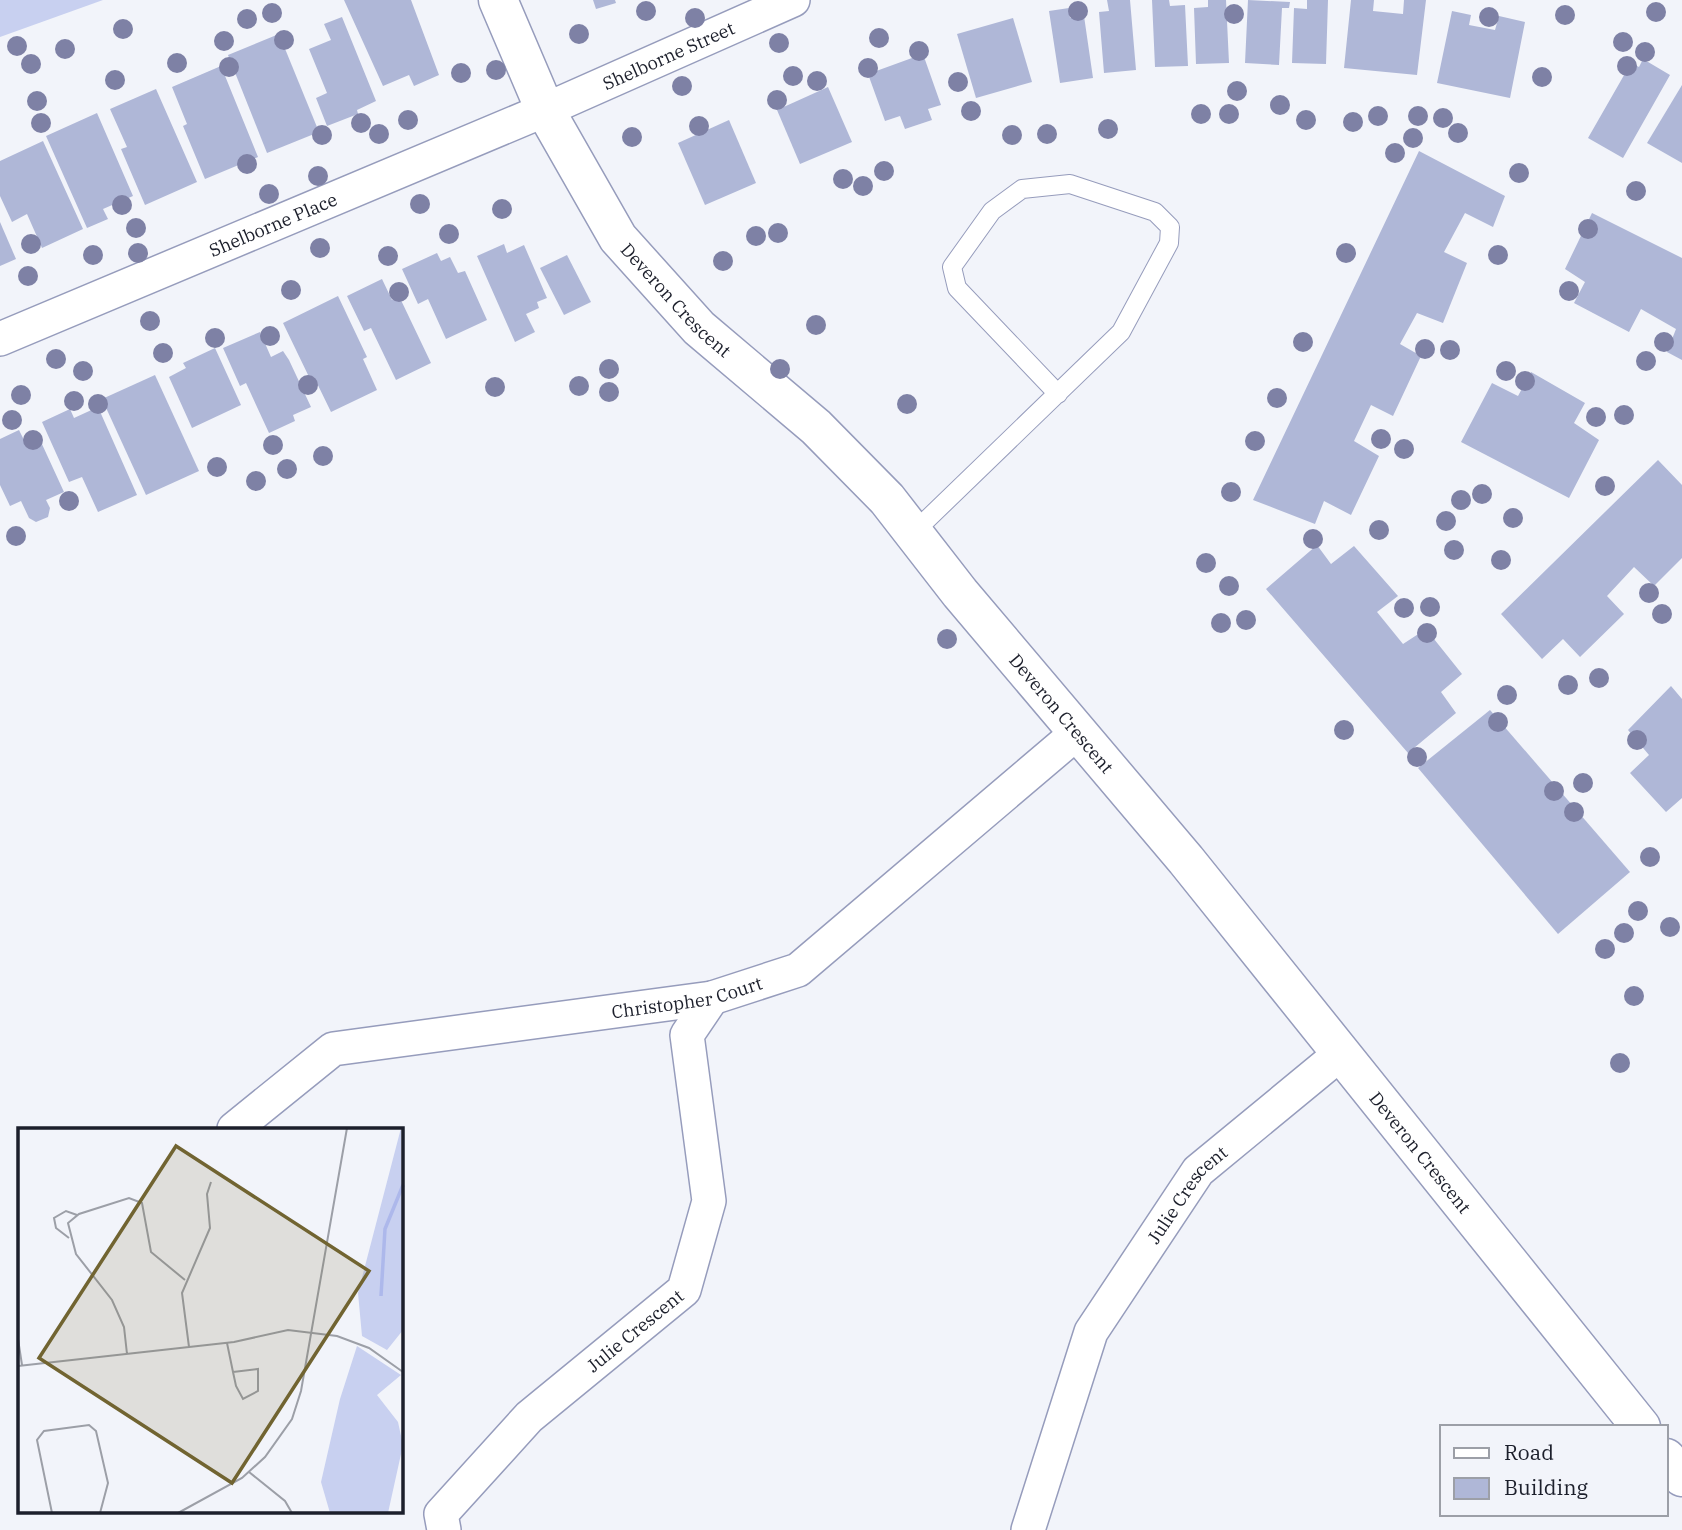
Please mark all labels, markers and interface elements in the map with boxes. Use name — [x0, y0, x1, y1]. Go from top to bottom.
street label: Shelborne Street — [599, 16, 738, 95]
street label: Shelborne Place — [205, 187, 340, 261]
street label: Deveron Crescent — [616, 238, 736, 362]
street label: Deveron Crescent — [1005, 649, 1119, 778]
street label: Christopher Court — [610, 971, 765, 1023]
street label: Deveron Crescent — [1365, 1087, 1476, 1218]
inset map — [18, 1128, 402, 1512]
street label: Julie Crescent — [1142, 1140, 1232, 1248]
street label: Julie Crescent — [582, 1284, 688, 1377]
legend — [1440, 1425, 1668, 1516]
text: Road — [1504, 1438, 1554, 1466]
text: Building — [1504, 1473, 1589, 1501]

